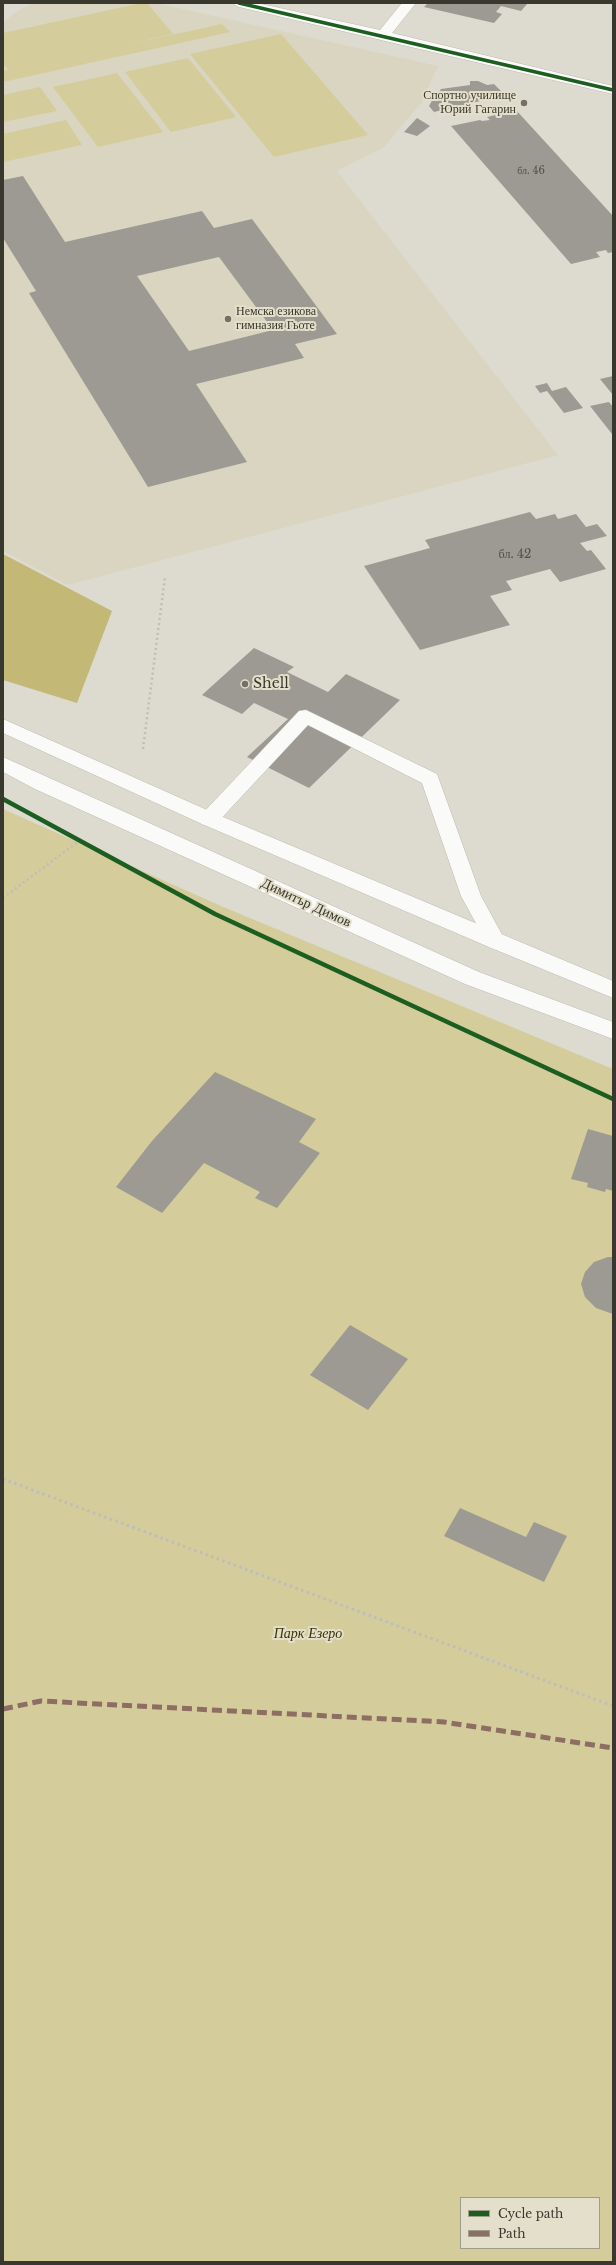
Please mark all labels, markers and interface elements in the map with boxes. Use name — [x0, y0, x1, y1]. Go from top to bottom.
place label: Спортно училище Юрий Гагарин — [423, 89, 516, 117]
marker: Спортно училище Юрий Гагарин — [519, 98, 529, 108]
house number: бл. 46 — [517, 165, 545, 177]
place label: Немска езикова гимназия Гьоте — [236, 305, 316, 333]
marker: Немска езикова гимназия Гьоте — [223, 314, 233, 324]
house number: бл. 42 — [499, 548, 531, 562]
place label: Shell — [253, 676, 289, 692]
marker: Shell — [240, 679, 250, 689]
street label: Димитър Димов — [258, 875, 354, 931]
park label: Парк Езеро — [274, 1626, 342, 1642]
legend — [460, 2197, 600, 2249]
text: Cycle path — [498, 2206, 563, 2221]
text: Path — [498, 2226, 526, 2241]

